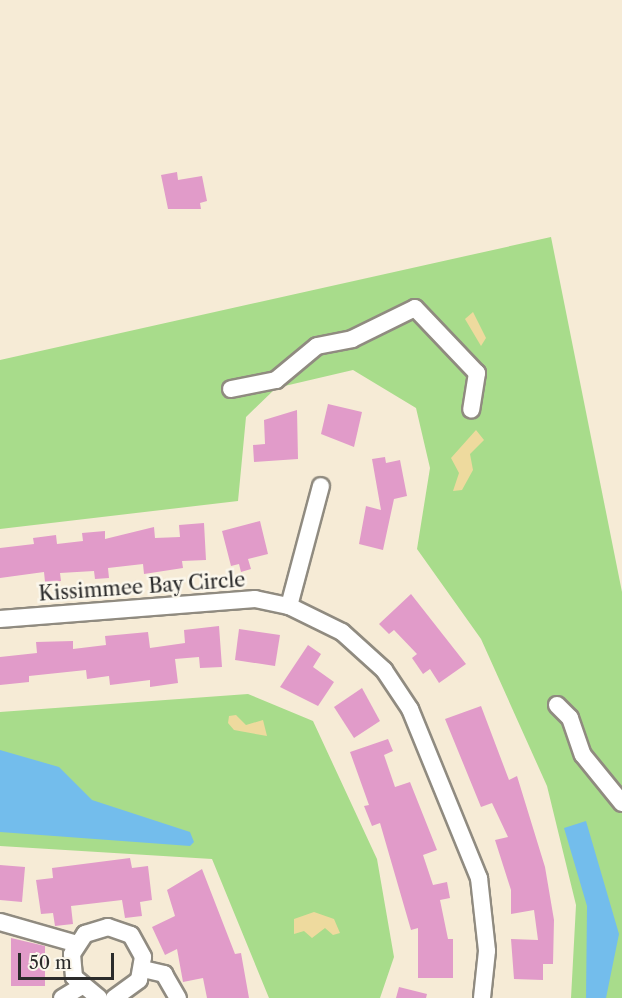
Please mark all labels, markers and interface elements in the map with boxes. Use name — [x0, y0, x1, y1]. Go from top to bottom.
street label: Kissimmee Bay Circle — [37, 568, 247, 606]
scale bar — [21, 941, 117, 979]
text: 50 m — [29, 952, 72, 974]

